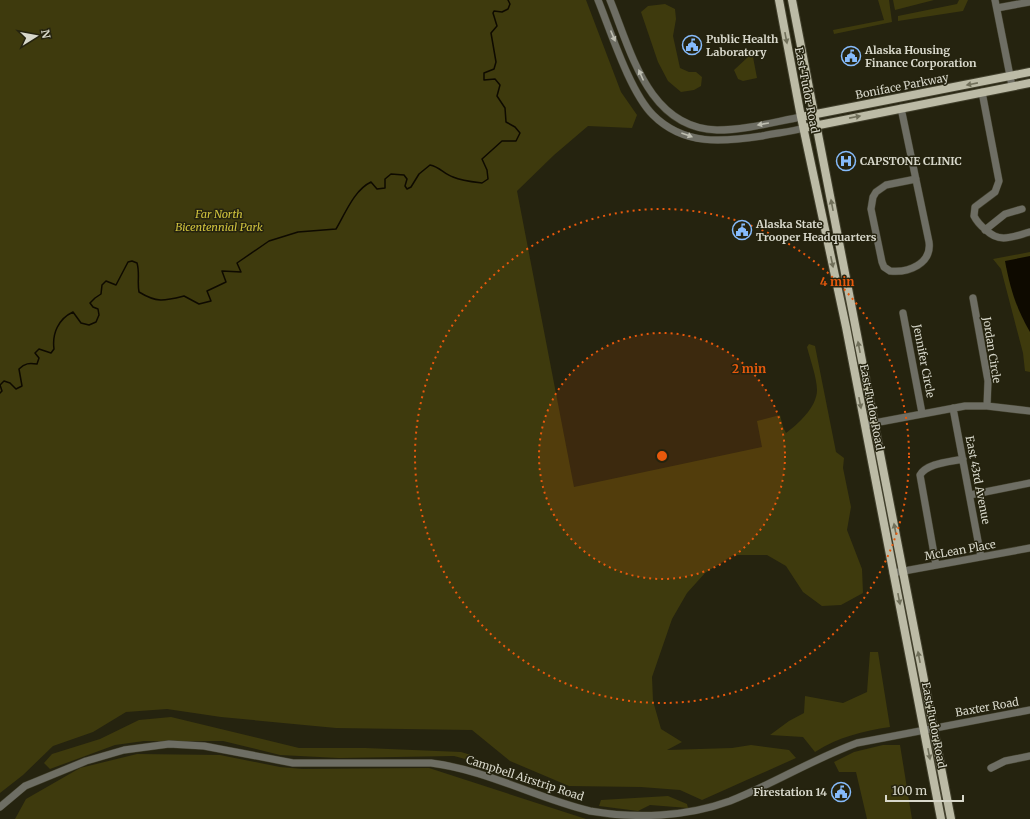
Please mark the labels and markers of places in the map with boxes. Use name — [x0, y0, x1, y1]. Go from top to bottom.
place label: Public Health Laboratory — [706, 32, 779, 59]
public building icon: Public Health Laboratory — [681, 34, 703, 56]
place label: Alaska Housing Finance Corporation — [864, 43, 977, 70]
public building icon: Alaska Housing Finance Corporation — [840, 45, 862, 67]
hospital icon: CAPSTONE CLINIC — [835, 150, 857, 172]
place label: CAPSTONE CLINIC — [860, 154, 962, 168]
place label: Alaska State Trooper Headquarters — [755, 217, 877, 244]
public building icon: Alaska State Trooper Headquarters — [731, 219, 753, 241]
centre of rings — [655, 449, 669, 463]
public building icon: Firestation 14 — [830, 781, 852, 803]
place label: Firestation 14 — [753, 785, 827, 799]

